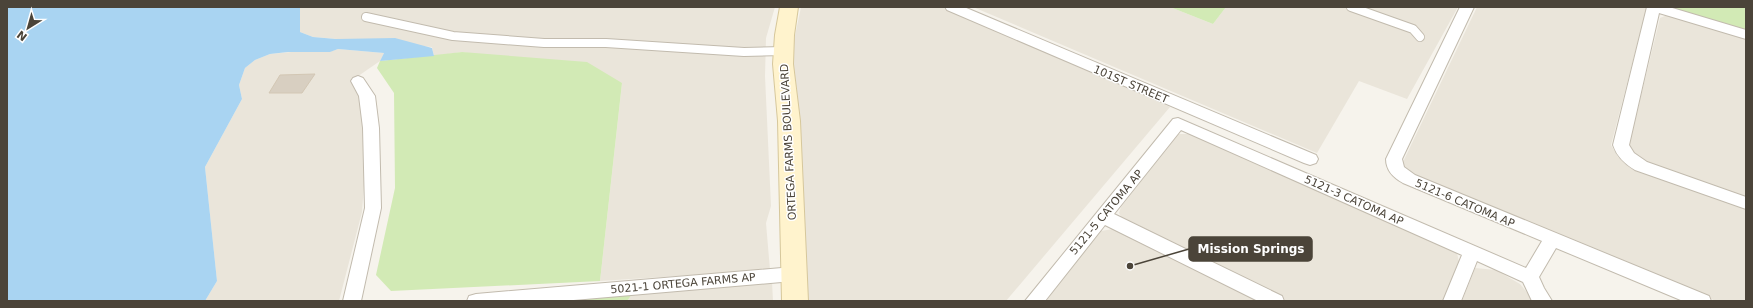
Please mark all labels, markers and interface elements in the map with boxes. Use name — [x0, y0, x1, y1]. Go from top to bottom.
north arrow — [8, 8, 48, 48]
text: N — [15, 28, 30, 44]
street label: ORTEGA FARMS BOULEVARD — [778, 63, 799, 221]
street label: 101ST STREET — [1091, 63, 1170, 106]
street label: 5121-5 CATOMA AP — [1067, 167, 1146, 257]
street label: 5121-3 CATOMA AP — [1302, 173, 1406, 228]
street label: 5121-6 CATOMA AP — [1413, 177, 1517, 230]
callout: Mission Springs — [1189, 237, 1312, 261]
text: Mission Springs — [1198, 242, 1304, 256]
street label: 5021-1 ORTEGA FARMS AP — [610, 271, 757, 296]

